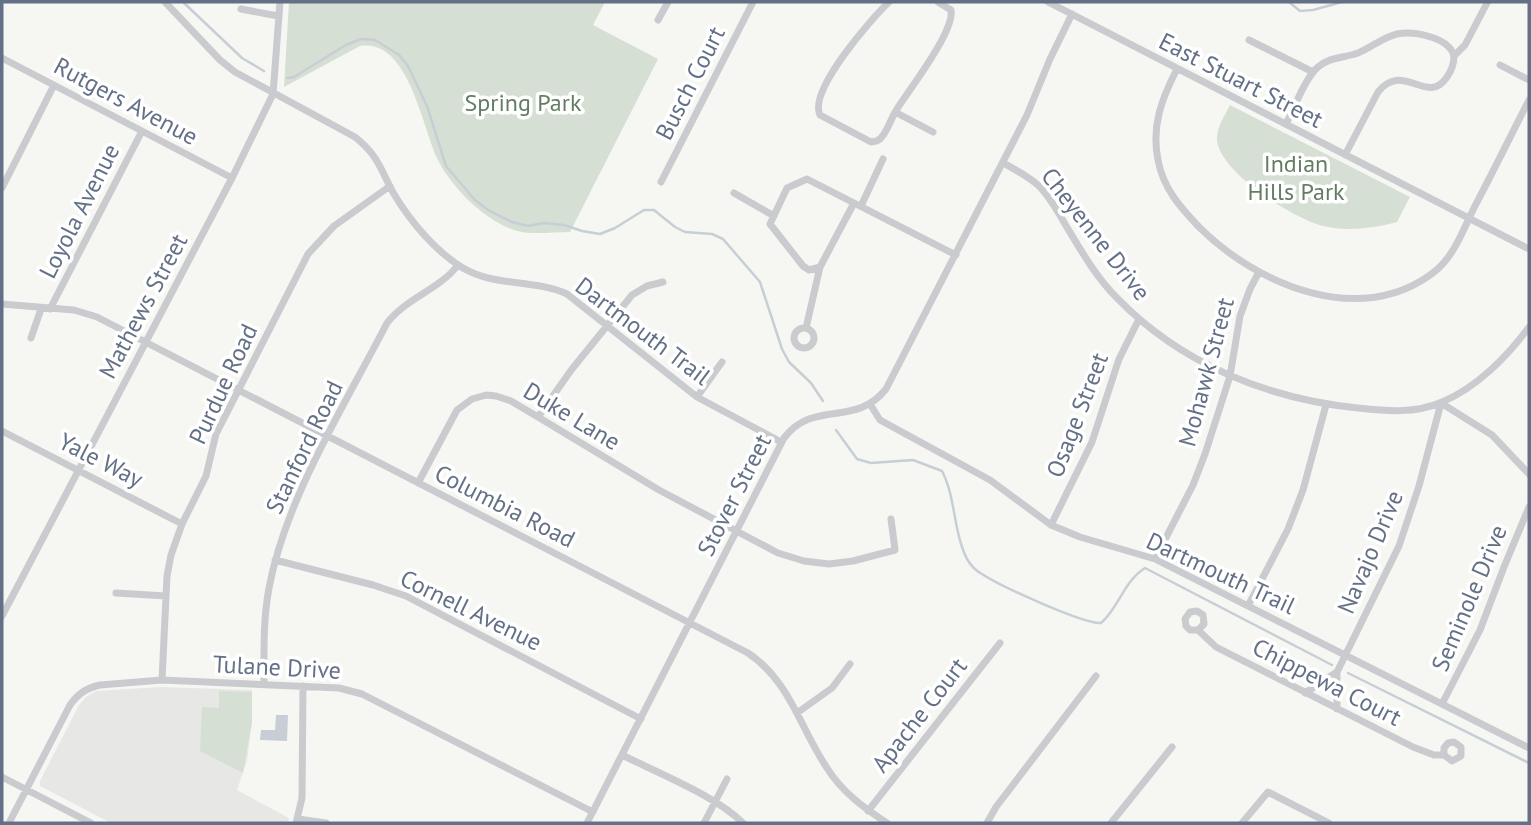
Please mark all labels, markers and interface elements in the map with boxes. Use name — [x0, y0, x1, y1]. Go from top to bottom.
street label: Busch Court — [648, 21, 732, 145]
street label: East Stuart Street — [1154, 25, 1328, 135]
street label: Rutgers Avenue — [49, 50, 203, 152]
park label: Spring Park — [465, 87, 582, 118]
street label: Loyola Avenue — [32, 139, 126, 283]
park label: Indian Hills Park — [1247, 148, 1345, 207]
street label: Cheyenne Drive — [1034, 161, 1158, 307]
street label: Mathews Street — [92, 228, 194, 384]
street label: Dartmouth Trail — [569, 270, 717, 392]
street label: Mohawk Street — [1171, 294, 1241, 450]
street label: Purdue Road — [182, 319, 264, 449]
street label: Osage Street — [1039, 348, 1115, 482]
street label: Stanford Road — [258, 375, 350, 519]
street label: Duke Lane — [518, 375, 626, 457]
street label: Yale Way — [54, 426, 148, 494]
street label: Stover Street — [690, 429, 778, 561]
street label: Columbia Road — [430, 457, 580, 555]
street label: Navajo Drive — [1330, 486, 1410, 618]
street label: Seminole Drive — [1424, 520, 1514, 676]
street label: Dartmouth Trail — [1141, 525, 1301, 621]
street label: Cornell Avenue — [395, 562, 547, 658]
street label: Chippewa Court — [1247, 631, 1407, 733]
street label: Tulane Drive — [212, 648, 342, 686]
street label: Apache Court — [865, 651, 973, 779]

